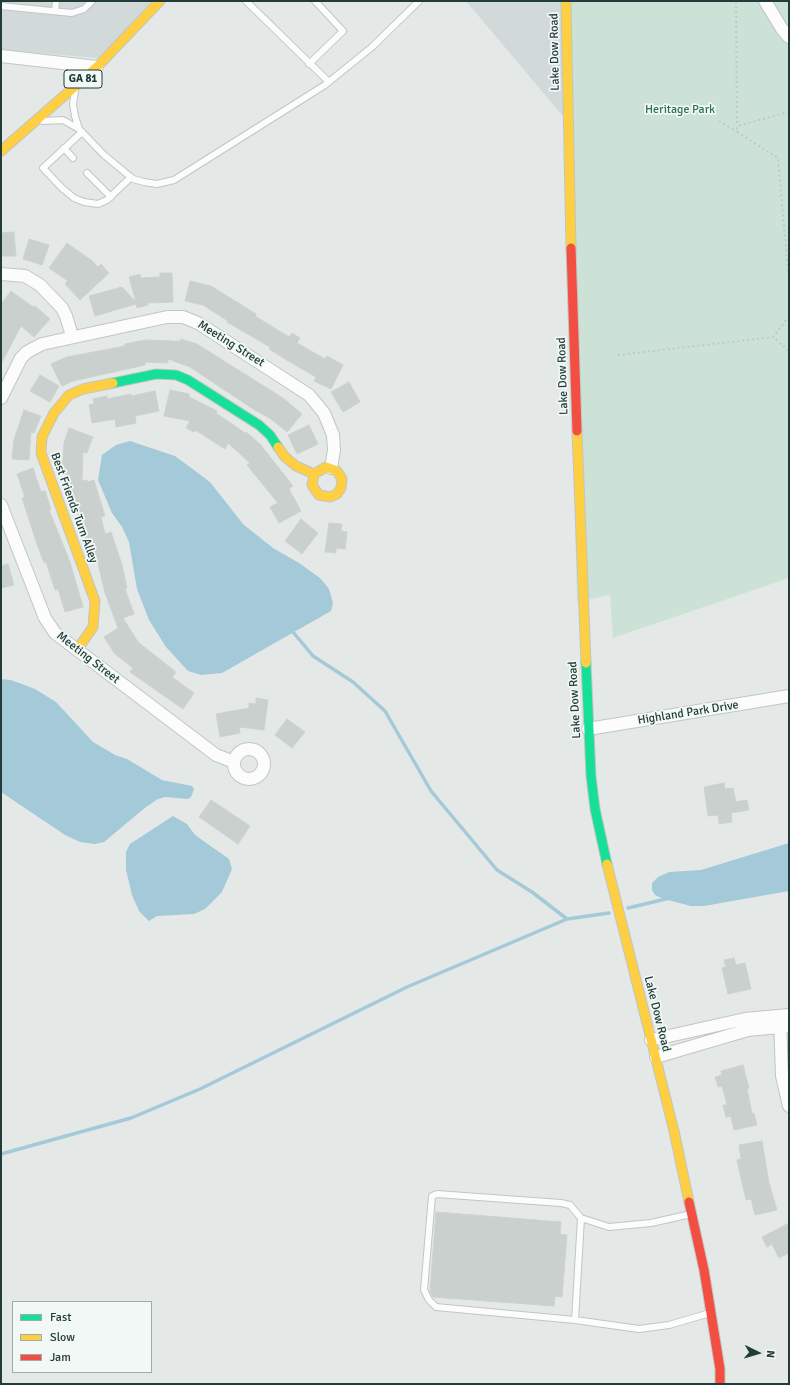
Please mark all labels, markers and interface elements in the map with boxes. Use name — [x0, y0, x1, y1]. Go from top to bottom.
street label: Lake Dow Road — [547, 13, 563, 91]
road number: GA 81 — [64, 70, 102, 88]
park label: Heritage Park — [645, 103, 715, 117]
street label: Meeting Street — [195, 318, 267, 370]
street label: Lake Dow Road — [554, 337, 572, 415]
street label: Best Friends Turn Alley — [47, 451, 101, 565]
street label: Meeting Street — [54, 629, 122, 687]
street label: Lake Dow Road — [566, 661, 584, 739]
street label: Highland Park Drive — [637, 698, 739, 728]
street label: Lake Dow Road — [641, 975, 673, 1053]
legend — [12, 1301, 152, 1373]
text: Fast — [50, 1310, 71, 1325]
text: Slow — [50, 1330, 75, 1345]
north arrow — [738, 1333, 778, 1373]
text: Jam — [50, 1350, 71, 1365]
text: N — [764, 1350, 777, 1358]

